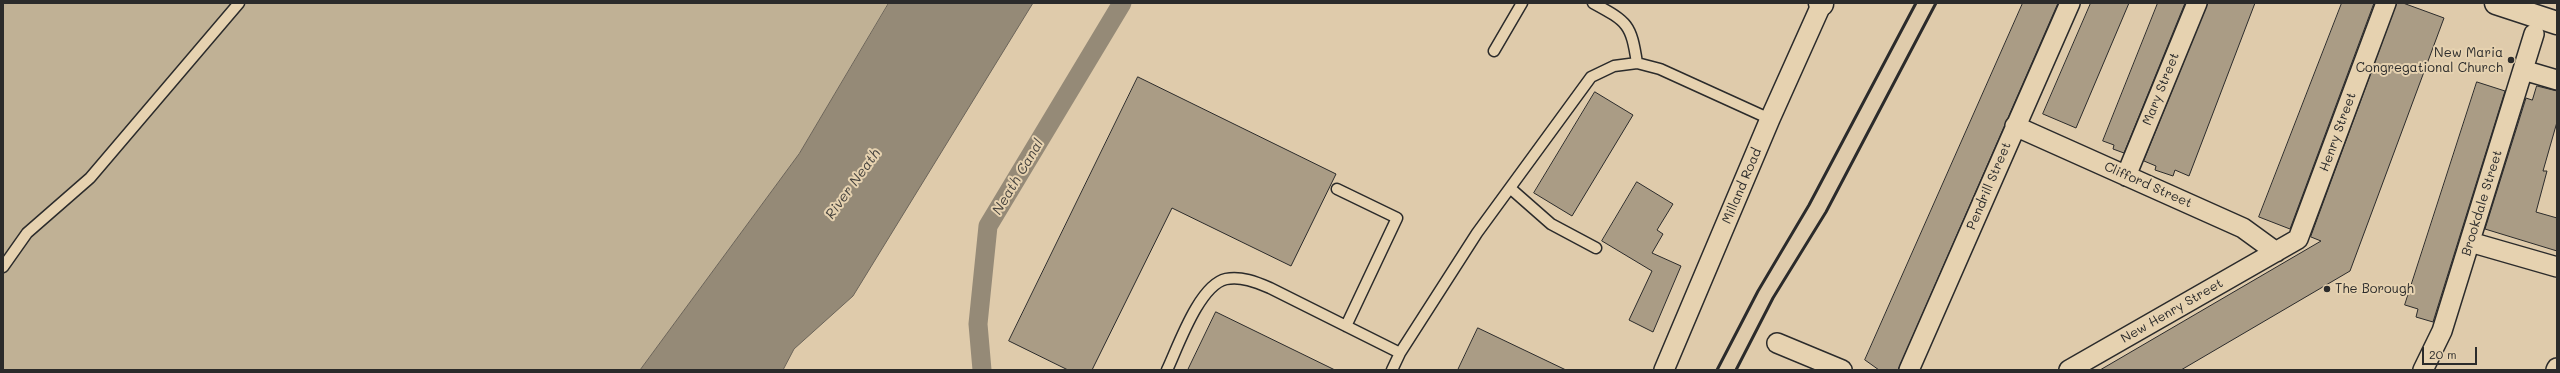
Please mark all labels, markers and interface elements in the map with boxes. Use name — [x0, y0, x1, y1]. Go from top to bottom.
place label: New Maria Congregational Church — [2356, 45, 2503, 76]
street label: Mary Street — [2139, 50, 2183, 128]
marker: New Maria Congregational Church — [2506, 55, 2516, 65]
street label: Henry Street — [2316, 90, 2360, 174]
water label: Neath Canal — [989, 136, 1047, 218]
street label: Pendrill Street — [1963, 140, 2015, 232]
water label: River Neath — [822, 146, 884, 222]
street label: Milland Road — [1719, 146, 1765, 226]
street label: Brookdale Street — [2458, 148, 2506, 258]
street label: Clifford Street — [2102, 159, 2194, 211]
street label: New Henry Street — [2118, 275, 2226, 347]
place label: The Borough — [2335, 281, 2414, 297]
marker: The Borough — [2322, 284, 2332, 294]
scale bar — [2424, 339, 2479, 365]
text: 20 m — [2429, 346, 2457, 362]

